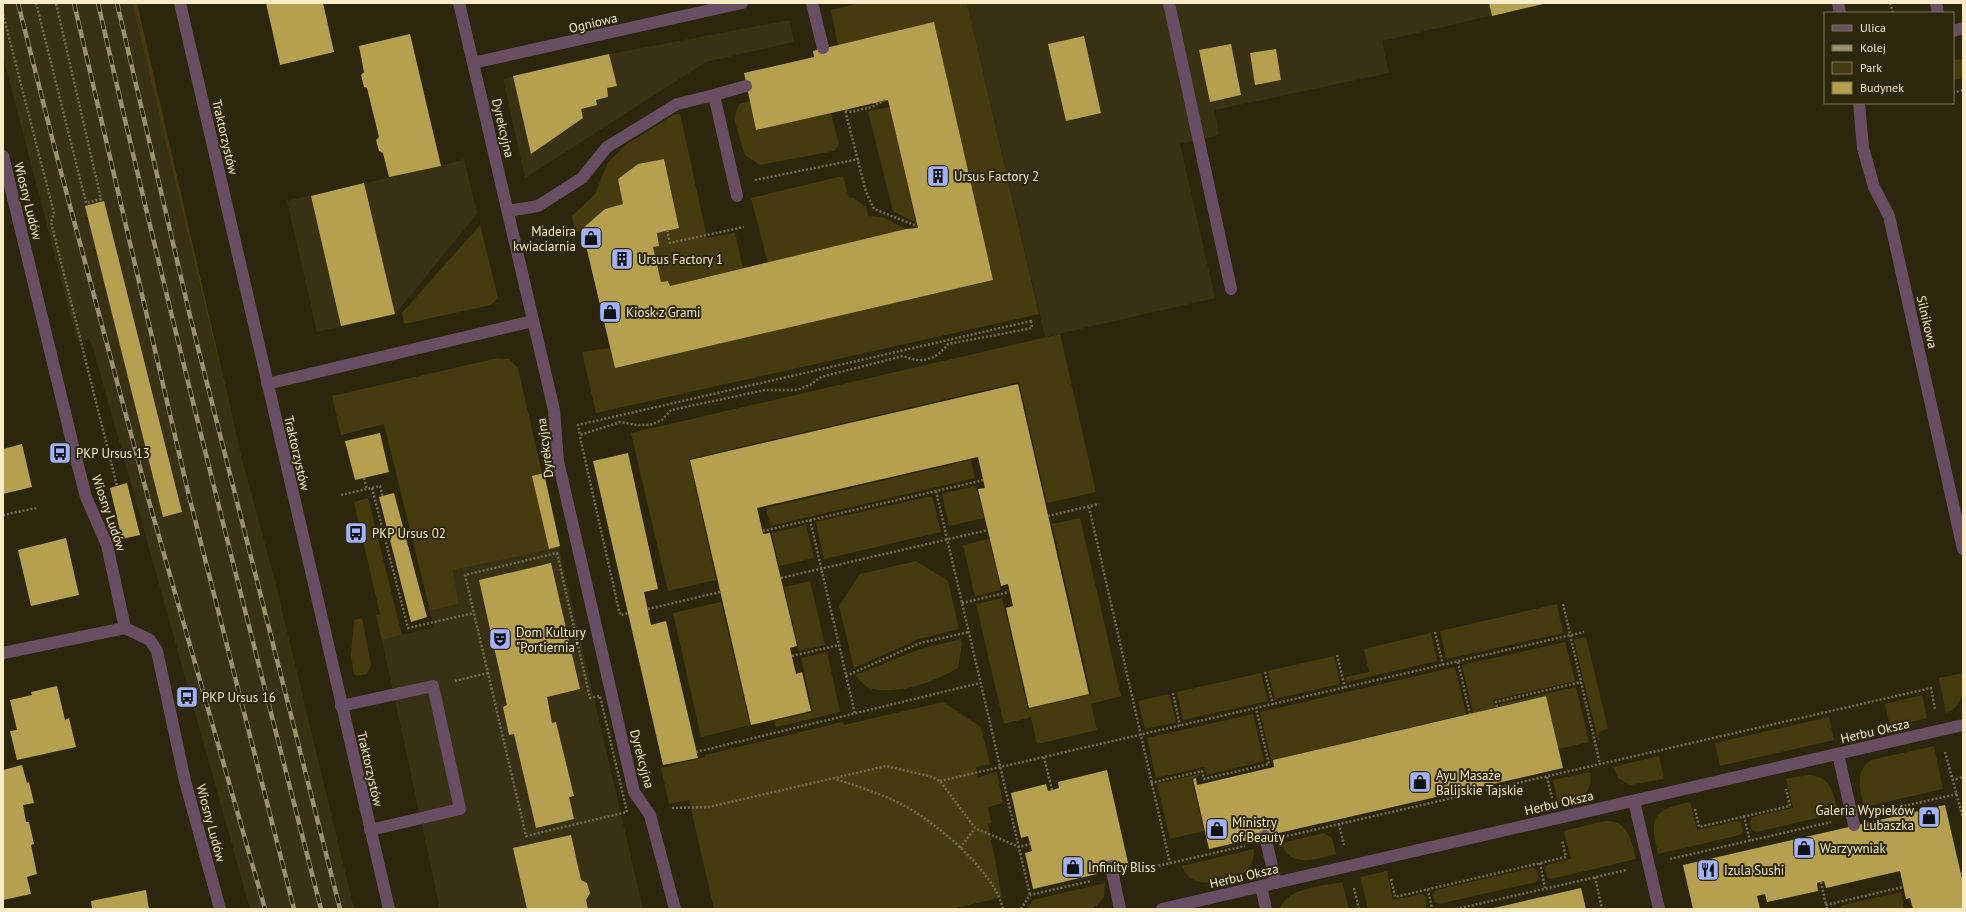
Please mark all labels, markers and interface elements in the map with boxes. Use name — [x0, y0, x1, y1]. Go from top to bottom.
street label: Ogniowa — [567, 9, 619, 37]
legend — [1824, 12, 1954, 104]
text: Ulica — [1860, 20, 1886, 35]
text: Kolej — [1860, 40, 1886, 55]
text: Park — [1860, 60, 1882, 75]
text: Budynek — [1860, 80, 1904, 95]
street label: Dyrekcyjna — [488, 97, 518, 159]
street label: Traktorzystów — [208, 98, 242, 177]
street label: Wiosny Ludów — [10, 160, 46, 242]
building icon: Ursus Factory 2 — [925, 163, 951, 189]
place label: Ursus Factory 2 — [954, 168, 1039, 185]
place label: Madeira kwiaciarnia — [513, 223, 576, 255]
shop icon: Madeira kwiaciarnia — [578, 225, 604, 251]
building icon: Ursus Factory 1 — [609, 246, 635, 272]
place label: Ursus Factory 1 — [638, 251, 723, 268]
street label: Silnikowa — [1913, 294, 1941, 350]
shop icon: Kiosk z Grami — [597, 299, 623, 325]
place label: Kiosk z Grami — [626, 304, 701, 321]
street label: Traktorzystów — [280, 414, 314, 493]
street label: Dyrekcyjna — [533, 417, 557, 479]
bus stop icon: PKP Ursus 13 — [47, 440, 73, 466]
place label: PKP Ursus 13 — [76, 445, 150, 462]
street label: Wiosny Ludów — [88, 473, 130, 554]
bus stop icon: PKP Ursus 02 — [343, 520, 369, 546]
place label: PKP Ursus 02 — [372, 525, 446, 542]
place label: Dom Kultury "Portiernia" — [516, 624, 586, 656]
theatre icon: Dom Kultury "Portiernia" — [487, 626, 513, 652]
bus stop icon: PKP Ursus 16 — [174, 684, 200, 710]
place label: PKP Ursus 16 — [202, 689, 276, 706]
street label: Herbu Oksza — [1839, 715, 1911, 747]
street label: Dyrekcyjna — [626, 728, 658, 790]
street label: Traktorzystów — [353, 730, 387, 809]
place label: Ayu Masaże Balijskie Tajskie — [1436, 767, 1523, 799]
shop icon: Ayu Masaże Balijskie Tajskie — [1407, 769, 1433, 795]
street label: Wiosny Ludów — [192, 782, 230, 864]
street label: Herbu Oksza — [1523, 787, 1595, 819]
place label: Galeria Wypieków Lubaszka — [1815, 802, 1914, 834]
shop icon: Galeria Wypieków Lubaszka — [1916, 804, 1942, 830]
place label: Ministry of Beauty — [1232, 814, 1285, 846]
shop icon: Ministry of Beauty — [1204, 816, 1230, 842]
shop icon: Warzywniak — [1791, 835, 1817, 861]
place label: Warzywniak — [1820, 840, 1887, 857]
shop icon: Infinity Bliss — [1060, 854, 1086, 880]
restaurant icon: Izula Sushi — [1695, 857, 1721, 883]
place label: Infinity Bliss — [1088, 859, 1156, 876]
street label: Herbu Oksza — [1208, 860, 1280, 892]
place label: Izula Sushi — [1724, 862, 1784, 879]

